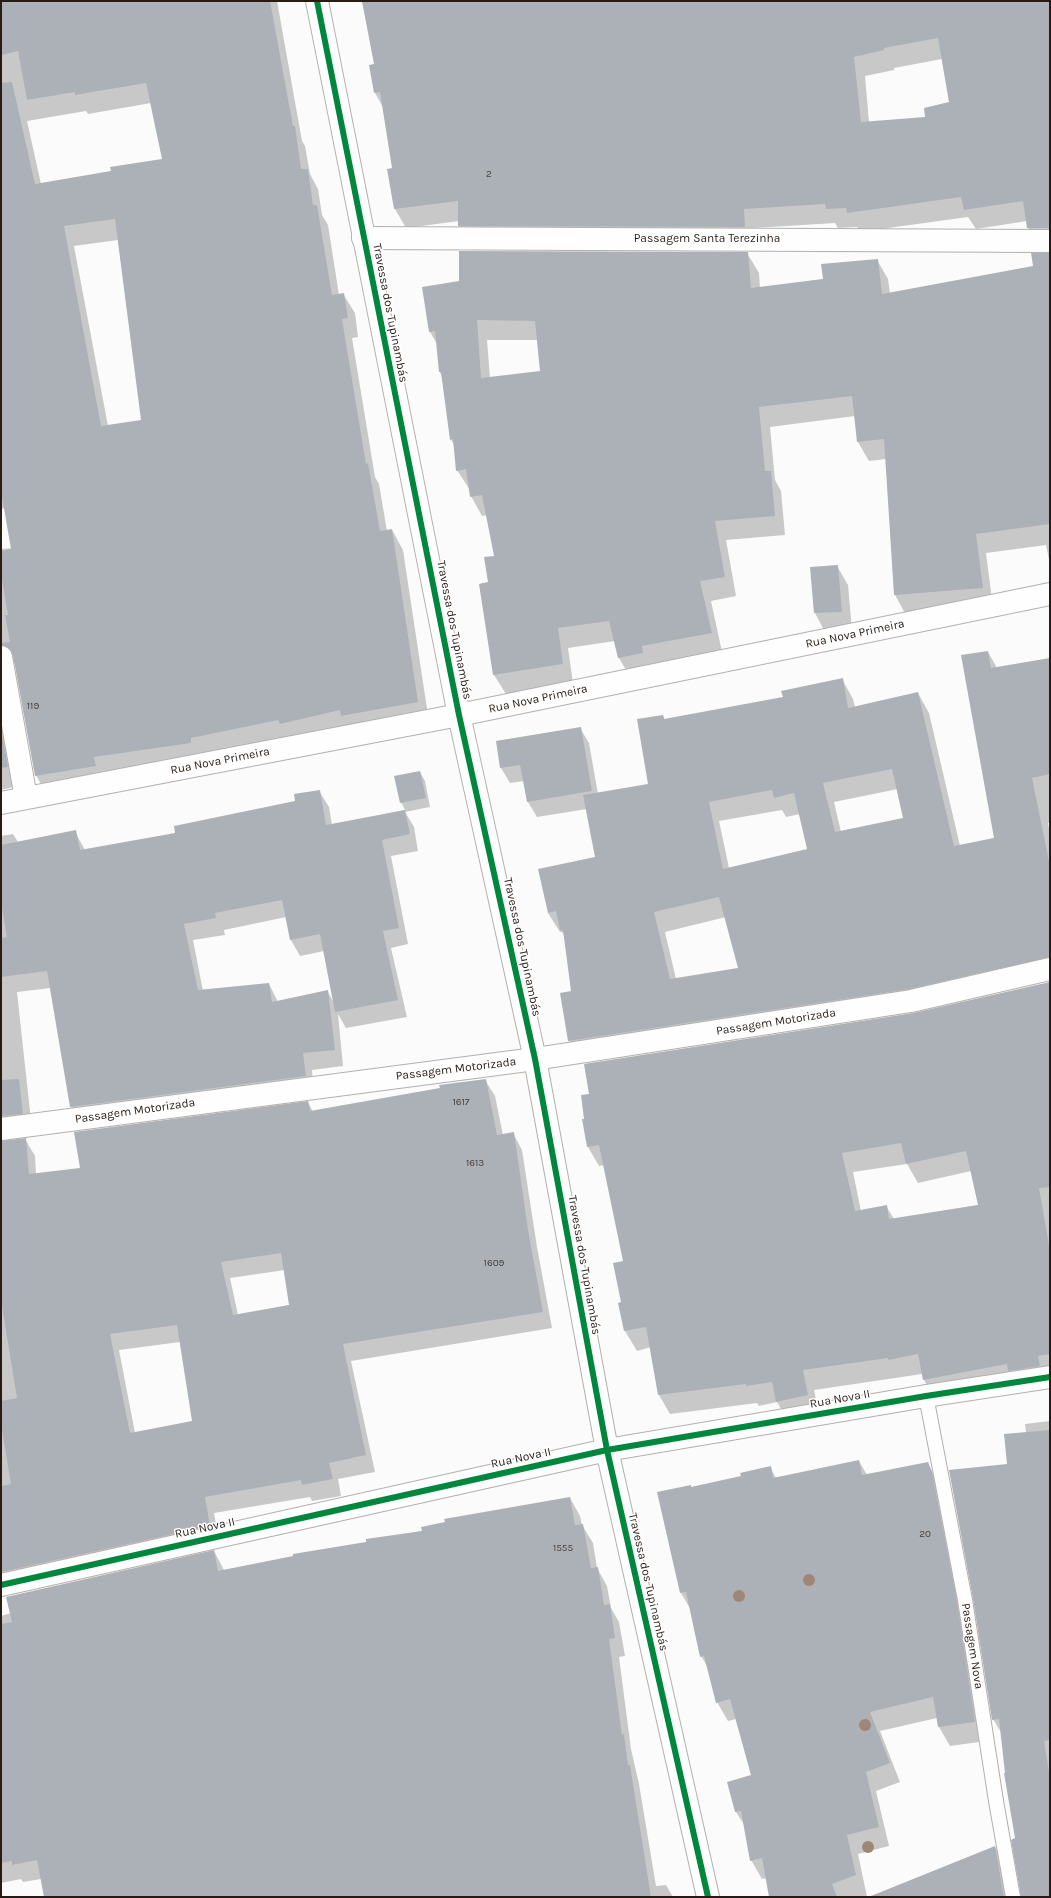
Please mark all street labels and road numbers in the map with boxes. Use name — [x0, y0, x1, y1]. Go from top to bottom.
street label: Passagem Santa Terezinha — [634, 232, 780, 246]
street label: Travessa dos Tupinambás — [369, 242, 411, 384]
street label: Travessa dos Tupinambás — [433, 559, 475, 701]
street label: Rua Nova Primeira — [804, 616, 906, 652]
street label: Rua Nova Primeira — [487, 681, 589, 717]
street label: Rua Nova Primeira — [169, 744, 271, 778]
street label: Travessa dos Tupinambás — [500, 876, 544, 1018]
street label: Passagem Motorizada — [715, 1005, 837, 1039]
street label: Passagem Motorizada — [395, 1054, 517, 1084]
street label: Passagem Motorizada — [74, 1095, 196, 1127]
street label: Travessa dos Tupinambás — [565, 1194, 603, 1336]
street label: Rua Nova II — [809, 1387, 871, 1411]
street label: Rua Nova II — [490, 1445, 552, 1471]
street label: Travessa dos Tupinambás — [625, 1512, 671, 1652]
street label: Rua Nova II — [174, 1515, 236, 1541]
street label: Passagem Nova — [958, 1602, 986, 1690]

